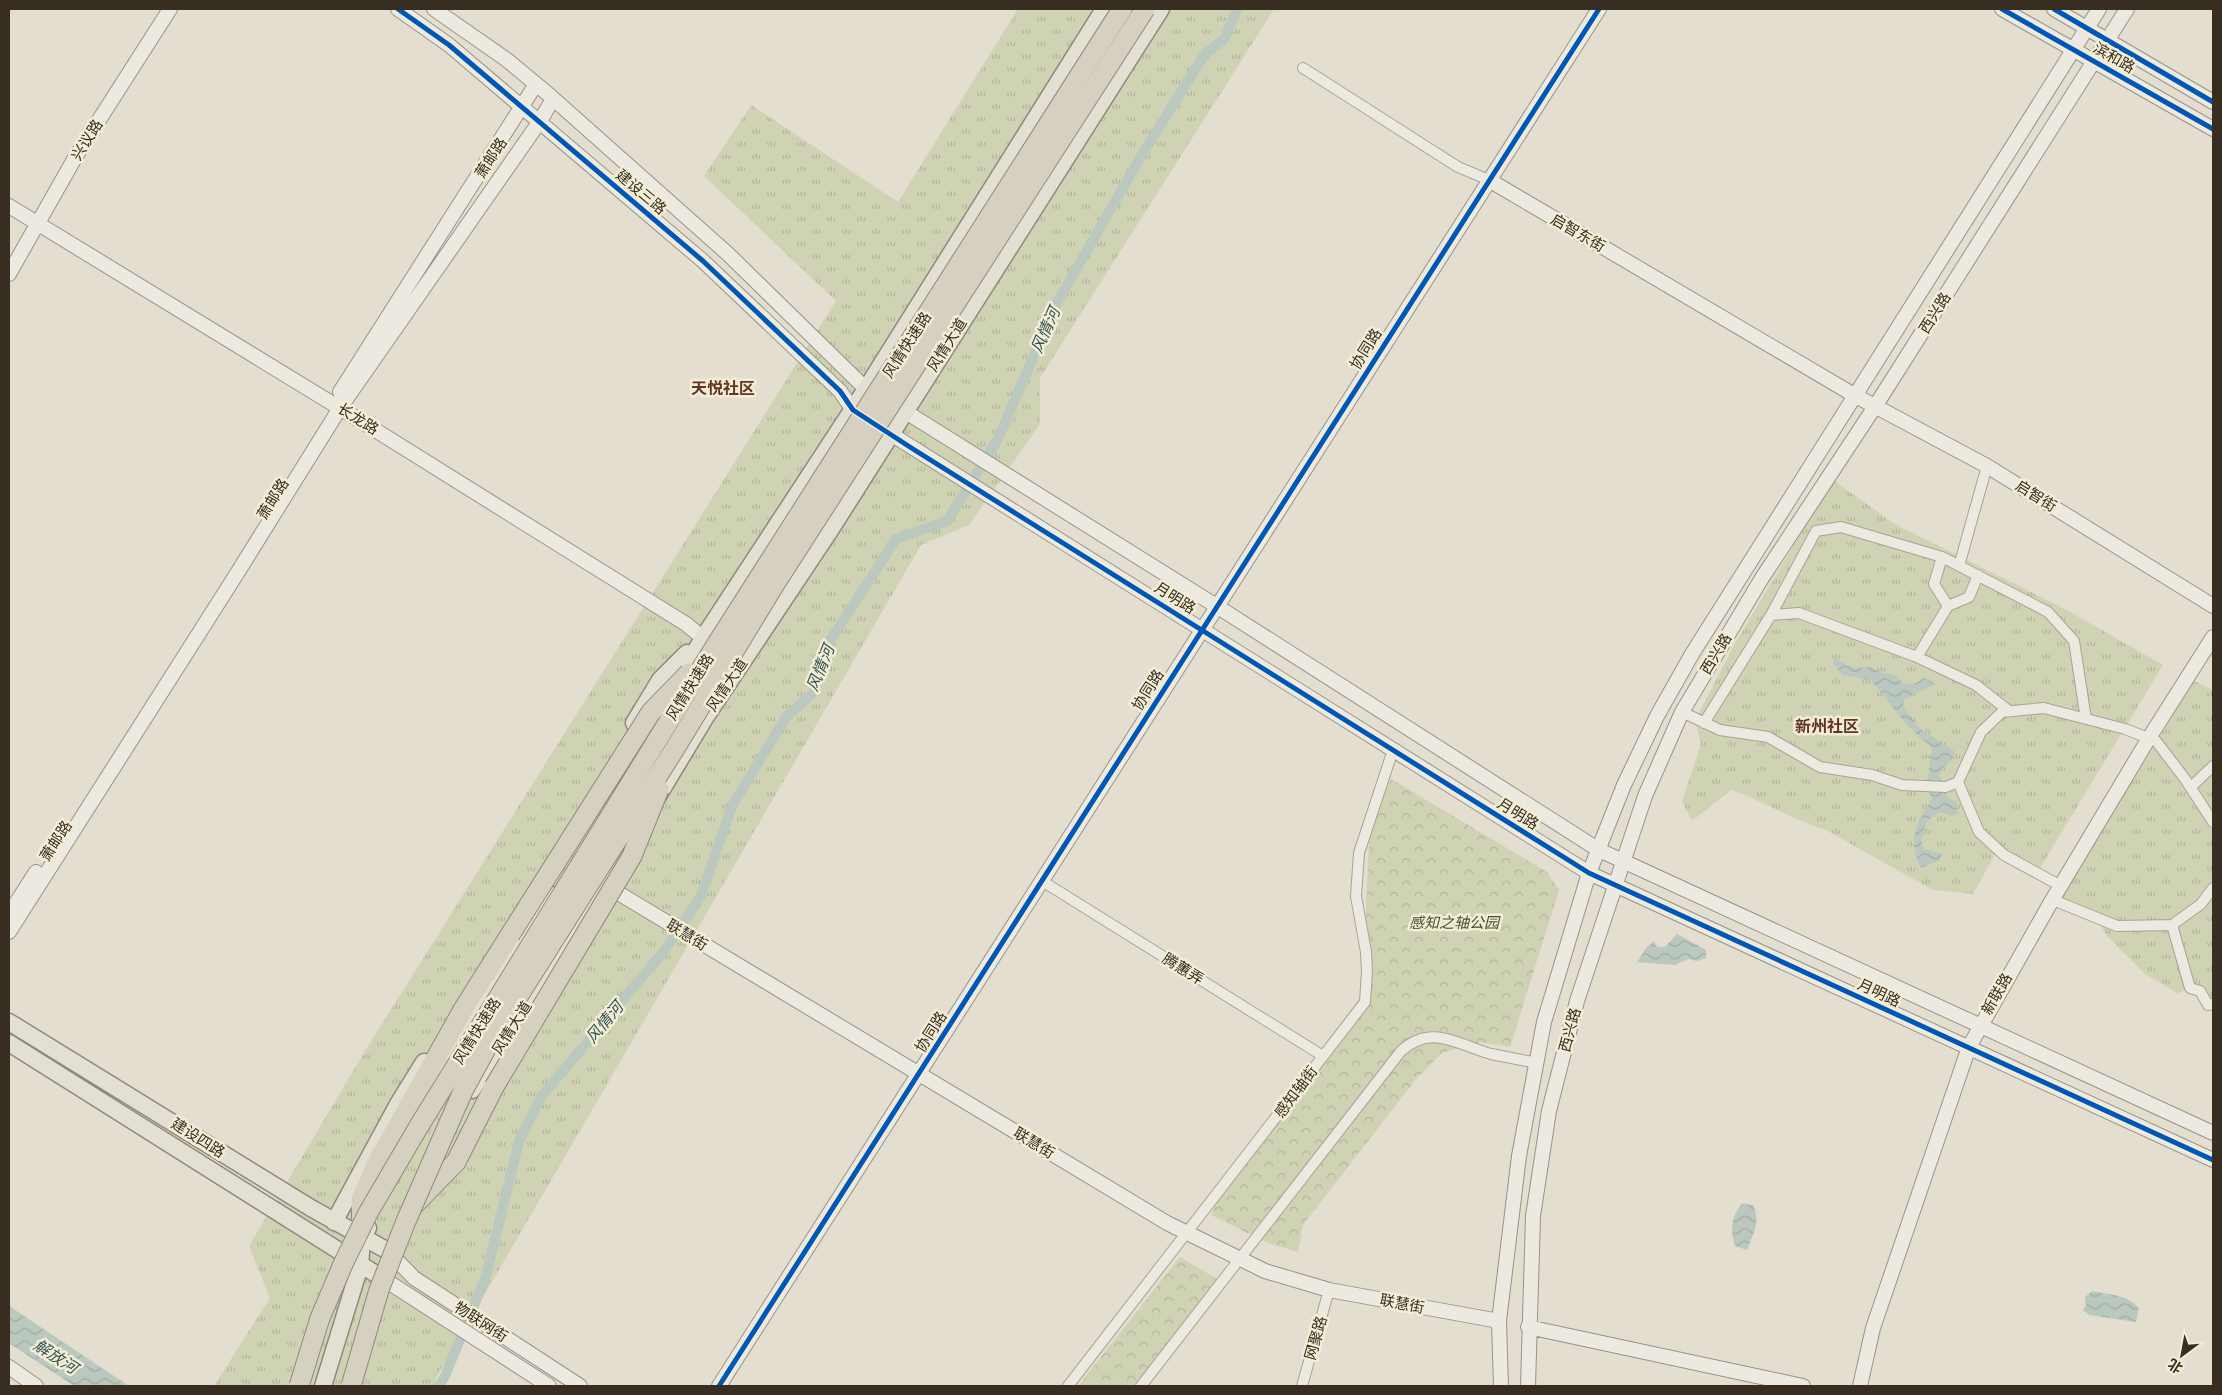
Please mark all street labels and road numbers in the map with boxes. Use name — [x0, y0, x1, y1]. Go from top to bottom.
street label: 滨和路 — [2090, 39, 2138, 77]
street label: 兴议路 — [67, 116, 107, 164]
street label: 萧邮路 — [471, 134, 511, 182]
street label: 建设三路 — [612, 166, 670, 218]
street label: 启智东街 — [1548, 210, 1608, 256]
street label: 西兴路 — [1915, 289, 1955, 337]
street label: 风情快速路 — [879, 309, 935, 381]
street label: 风情大道 — [923, 315, 971, 375]
street label: 协同路 — [1346, 325, 1386, 373]
street label: 长龙路 — [334, 399, 382, 439]
street label: 萧邮路 — [253, 475, 293, 523]
street label: 启智街 — [2012, 476, 2060, 516]
street label: 月明路 — [1151, 578, 1199, 618]
street label: 西兴路 — [1697, 630, 1735, 678]
street label: 风情快速路 — [662, 650, 718, 724]
street label: 风情大道 — [703, 655, 751, 715]
street label: 协同路 — [1128, 666, 1168, 714]
street label: 月明路 — [1494, 794, 1542, 834]
street label: 萧邮路 — [36, 817, 76, 865]
street label: 联慧街 — [663, 916, 711, 954]
street label: 腾蕙弄 — [1159, 949, 1207, 989]
street label: 新联路 — [1978, 970, 2016, 1018]
street label: 月明路 — [1855, 975, 1903, 1011]
street label: 风情快速路 — [449, 994, 505, 1068]
street label: 风情大道 — [488, 998, 536, 1058]
street label: 西兴路 — [1555, 1006, 1585, 1054]
street label: 协同路 — [911, 1008, 951, 1056]
street label: 感知轴街 — [1271, 1063, 1321, 1121]
street label: 建设四路 — [168, 1114, 228, 1162]
street label: 联慧街 — [1010, 1124, 1058, 1162]
street label: 联慧街 — [1378, 1291, 1426, 1317]
street label: 物联网街 — [451, 1298, 511, 1346]
street label: 网聚路 — [1301, 1314, 1331, 1362]

